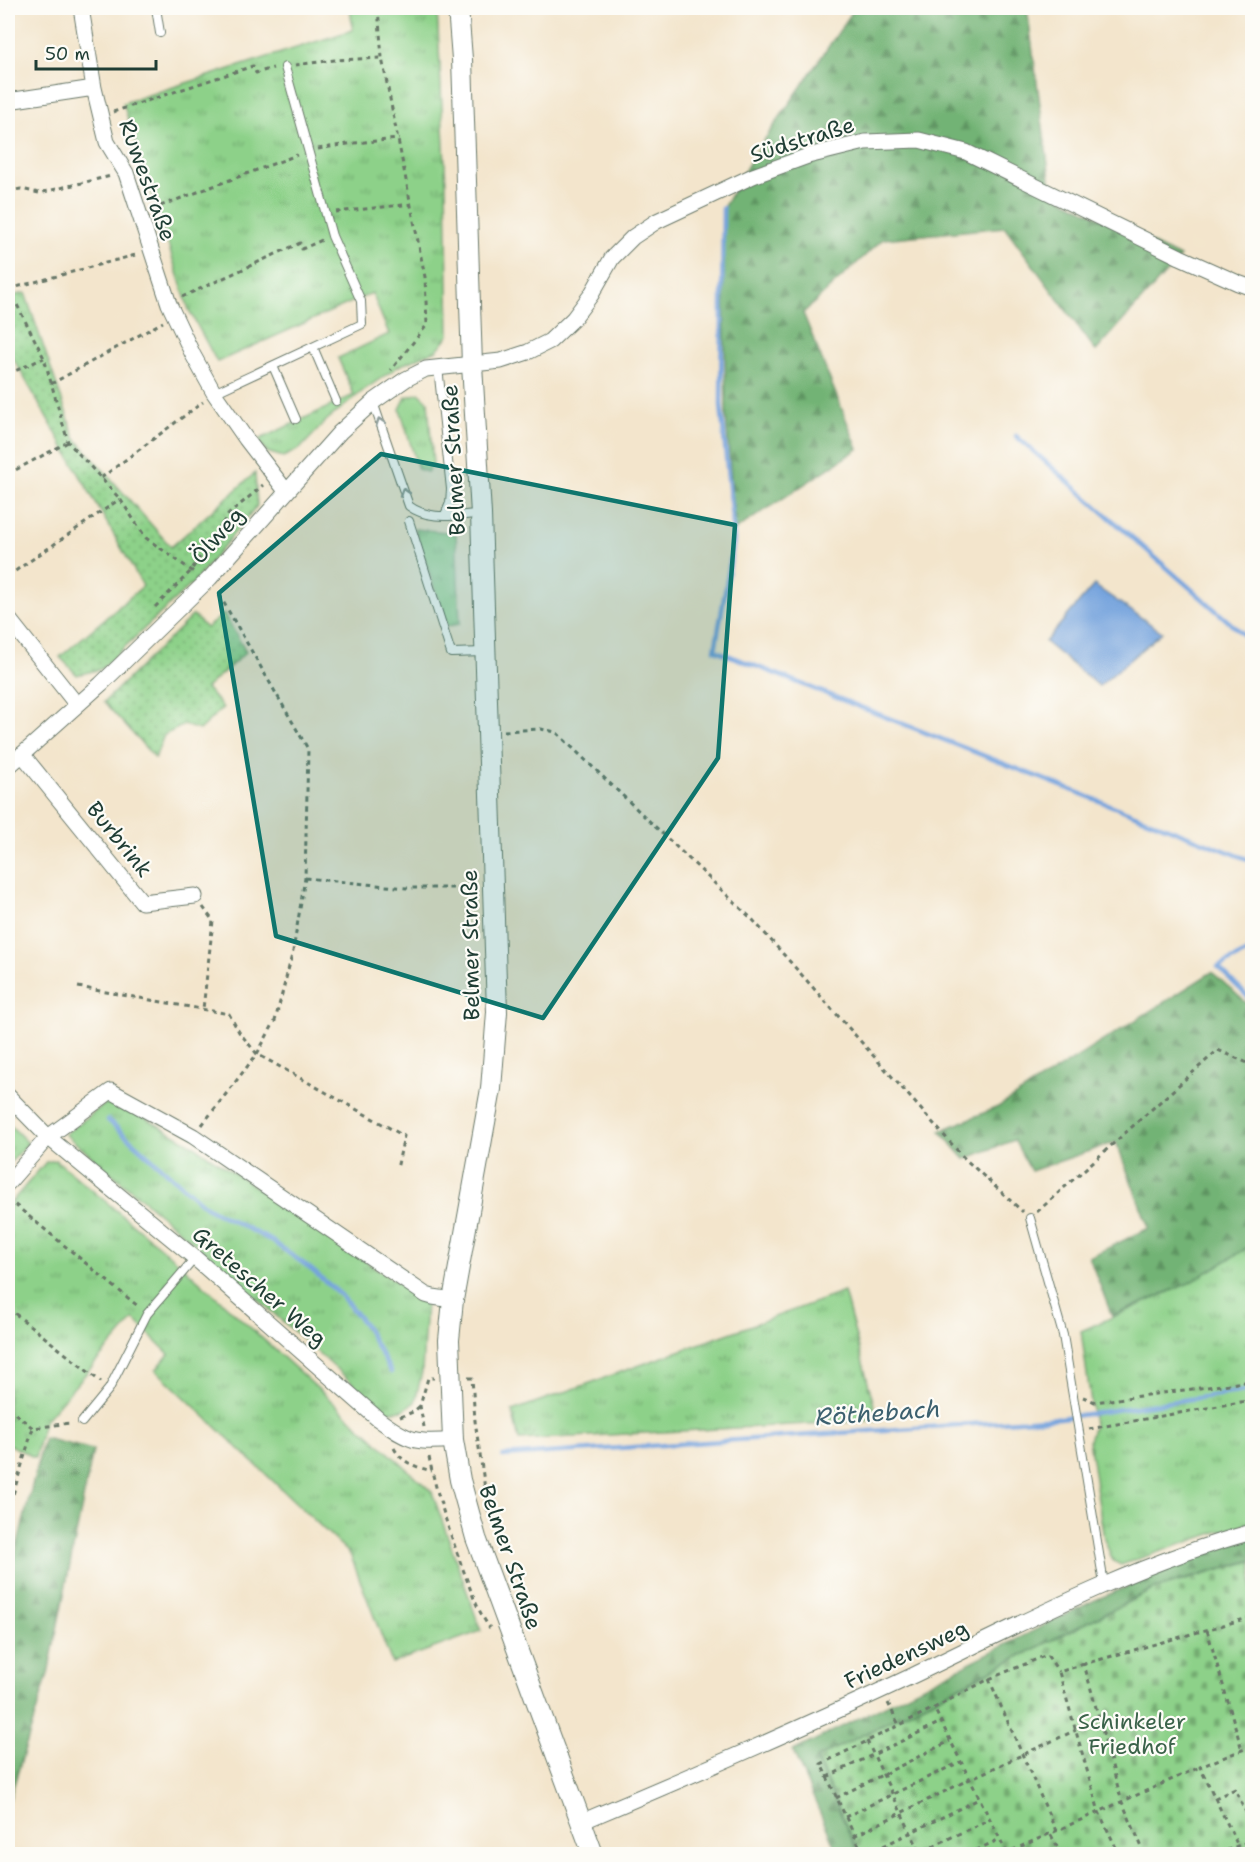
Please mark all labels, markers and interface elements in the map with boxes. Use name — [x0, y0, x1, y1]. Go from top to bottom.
scale bar — [36, 33, 156, 71]
text: 50 m — [45, 42, 90, 66]
street label: Südstraße — [746, 110, 858, 169]
street label: Ruwestraße — [112, 115, 183, 245]
street label: Belmer Straße — [435, 384, 472, 536]
one-way arrow — [375, 417, 388, 428]
one-way arrow — [399, 487, 412, 498]
street label: Ölweg — [184, 501, 251, 570]
street label: Burbrink — [80, 795, 159, 883]
street label: Belmer Straße — [455, 869, 486, 1021]
street label: Gretescher Weg — [186, 1220, 333, 1353]
water label: Röthebach — [814, 1393, 942, 1433]
street label: Belmer Straße — [472, 1481, 549, 1633]
street label: Friedensweg — [840, 1613, 973, 1696]
park label: Schinkeler Friedhof — [1078, 1707, 1186, 1761]

